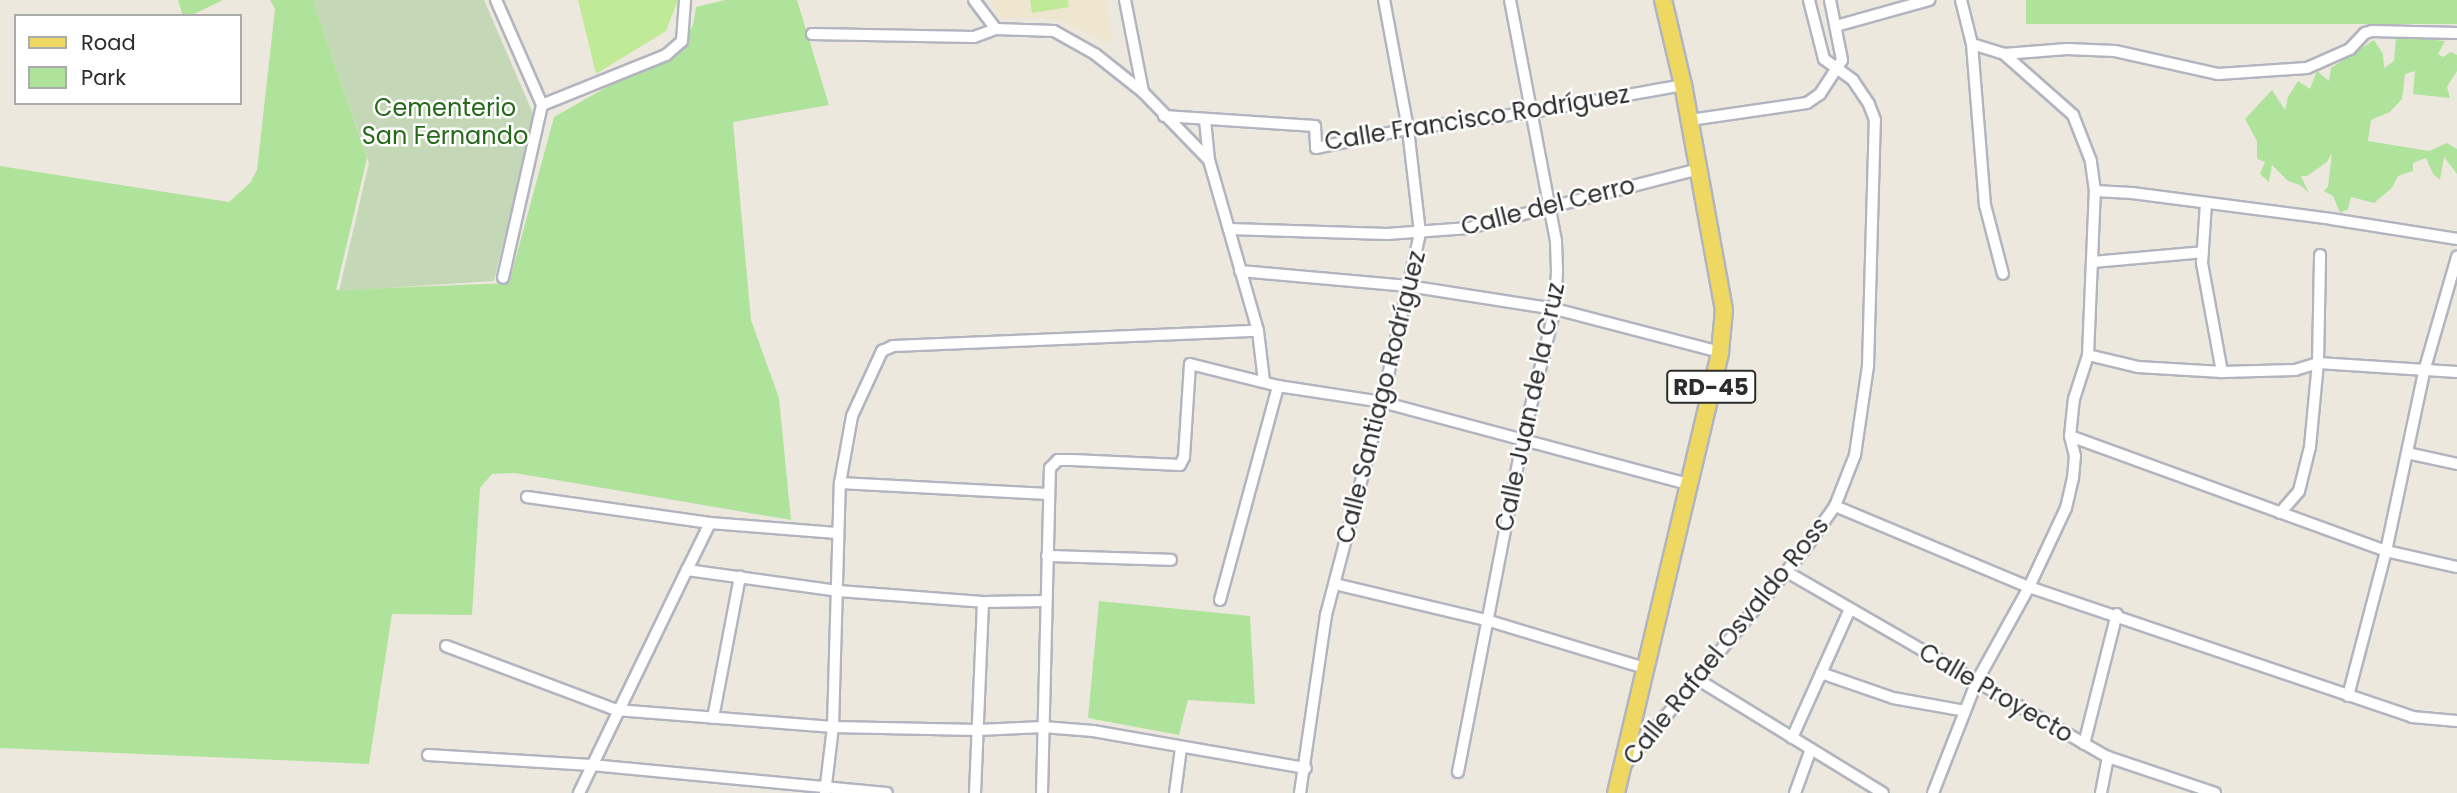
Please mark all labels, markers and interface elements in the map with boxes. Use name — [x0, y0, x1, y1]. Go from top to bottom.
legend — [14, 14, 242, 105]
text: Road — [81, 28, 136, 57]
text: Park — [81, 63, 126, 92]
street label: Calle Francisco Rodríguez — [1323, 80, 1631, 156]
park label: Cementerio San Fernando — [362, 94, 528, 150]
street label: Calle del Cerro — [1458, 171, 1638, 241]
street label: Calle Santiago Rodríguez — [1331, 248, 1431, 546]
street label: Calle Juan de la Cruz — [1490, 280, 1570, 534]
road number: RD-45 — [1666, 368, 1756, 406]
street label: Calle Rafael Osvaldo Ross — [1617, 511, 1835, 771]
street label: Calle Proyecto — [1914, 637, 2078, 749]

